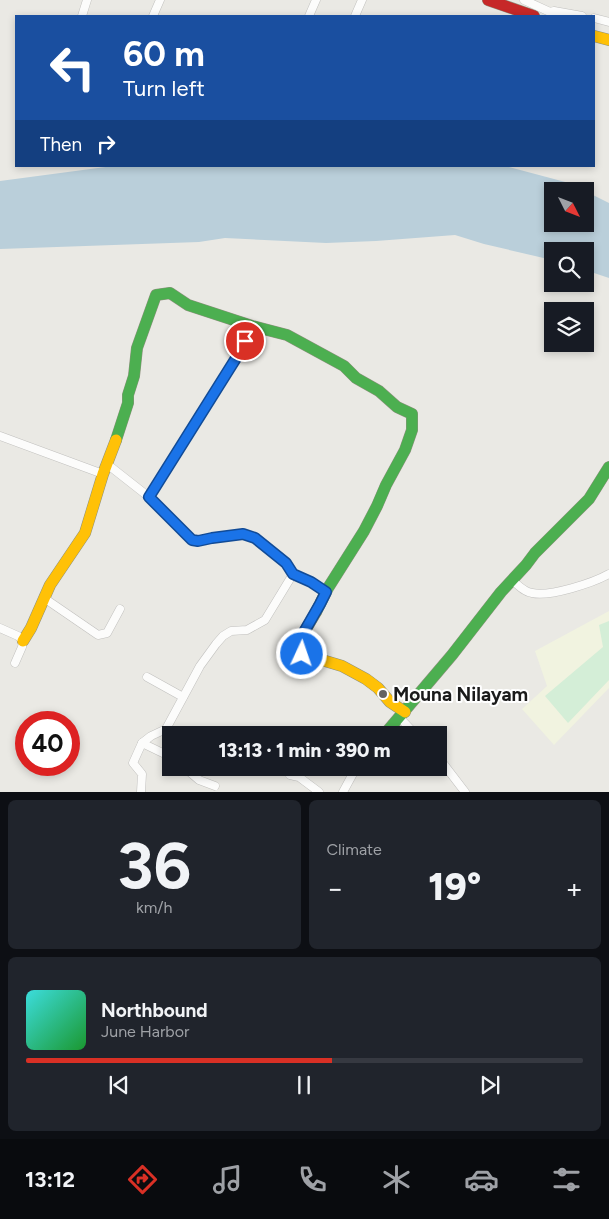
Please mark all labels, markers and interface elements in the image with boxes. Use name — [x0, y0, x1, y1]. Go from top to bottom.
text: 60 m — [123, 33, 205, 75]
icon: left — [40, 35, 105, 100]
text: Turn left — [123, 75, 205, 102]
icon: right — [92, 130, 120, 158]
text: Then — [40, 133, 82, 156]
north arrow — [544, 182, 594, 232]
map controls — [544, 182, 594, 352]
button: search — [544, 242, 594, 292]
button: layers — [544, 302, 594, 352]
pin — [224, 320, 266, 362]
icon: arrive — [231, 327, 259, 355]
position arrow — [275, 627, 327, 679]
place label: Mouna Nilayam — [393, 683, 528, 706]
marker: Mouna Nilayam — [377, 688, 389, 700]
speed limit sign: 40 — [15, 711, 80, 776]
text: 13:13 · 1 min · 390 m — [218, 739, 391, 762]
text: 36 — [117, 826, 191, 904]
text: Climate — [327, 840, 382, 859]
text: 19° — [428, 864, 481, 910]
text: − — [327, 871, 344, 905]
text: + — [566, 871, 583, 905]
text: km/h — [136, 898, 173, 917]
text: Northbound — [101, 999, 208, 1022]
text: June Harbor — [101, 1022, 189, 1041]
icon: previous — [105, 1071, 133, 1099]
icon: pause — [290, 1071, 318, 1099]
icon: next — [476, 1071, 504, 1099]
icon: directions — [125, 1162, 160, 1197]
icon: music — [210, 1162, 245, 1197]
icon: phone — [295, 1162, 330, 1197]
icon: climate — [379, 1162, 414, 1197]
icon: car — [464, 1162, 499, 1197]
icon: filters — [549, 1162, 584, 1197]
text: 13:12 — [25, 1166, 75, 1193]

